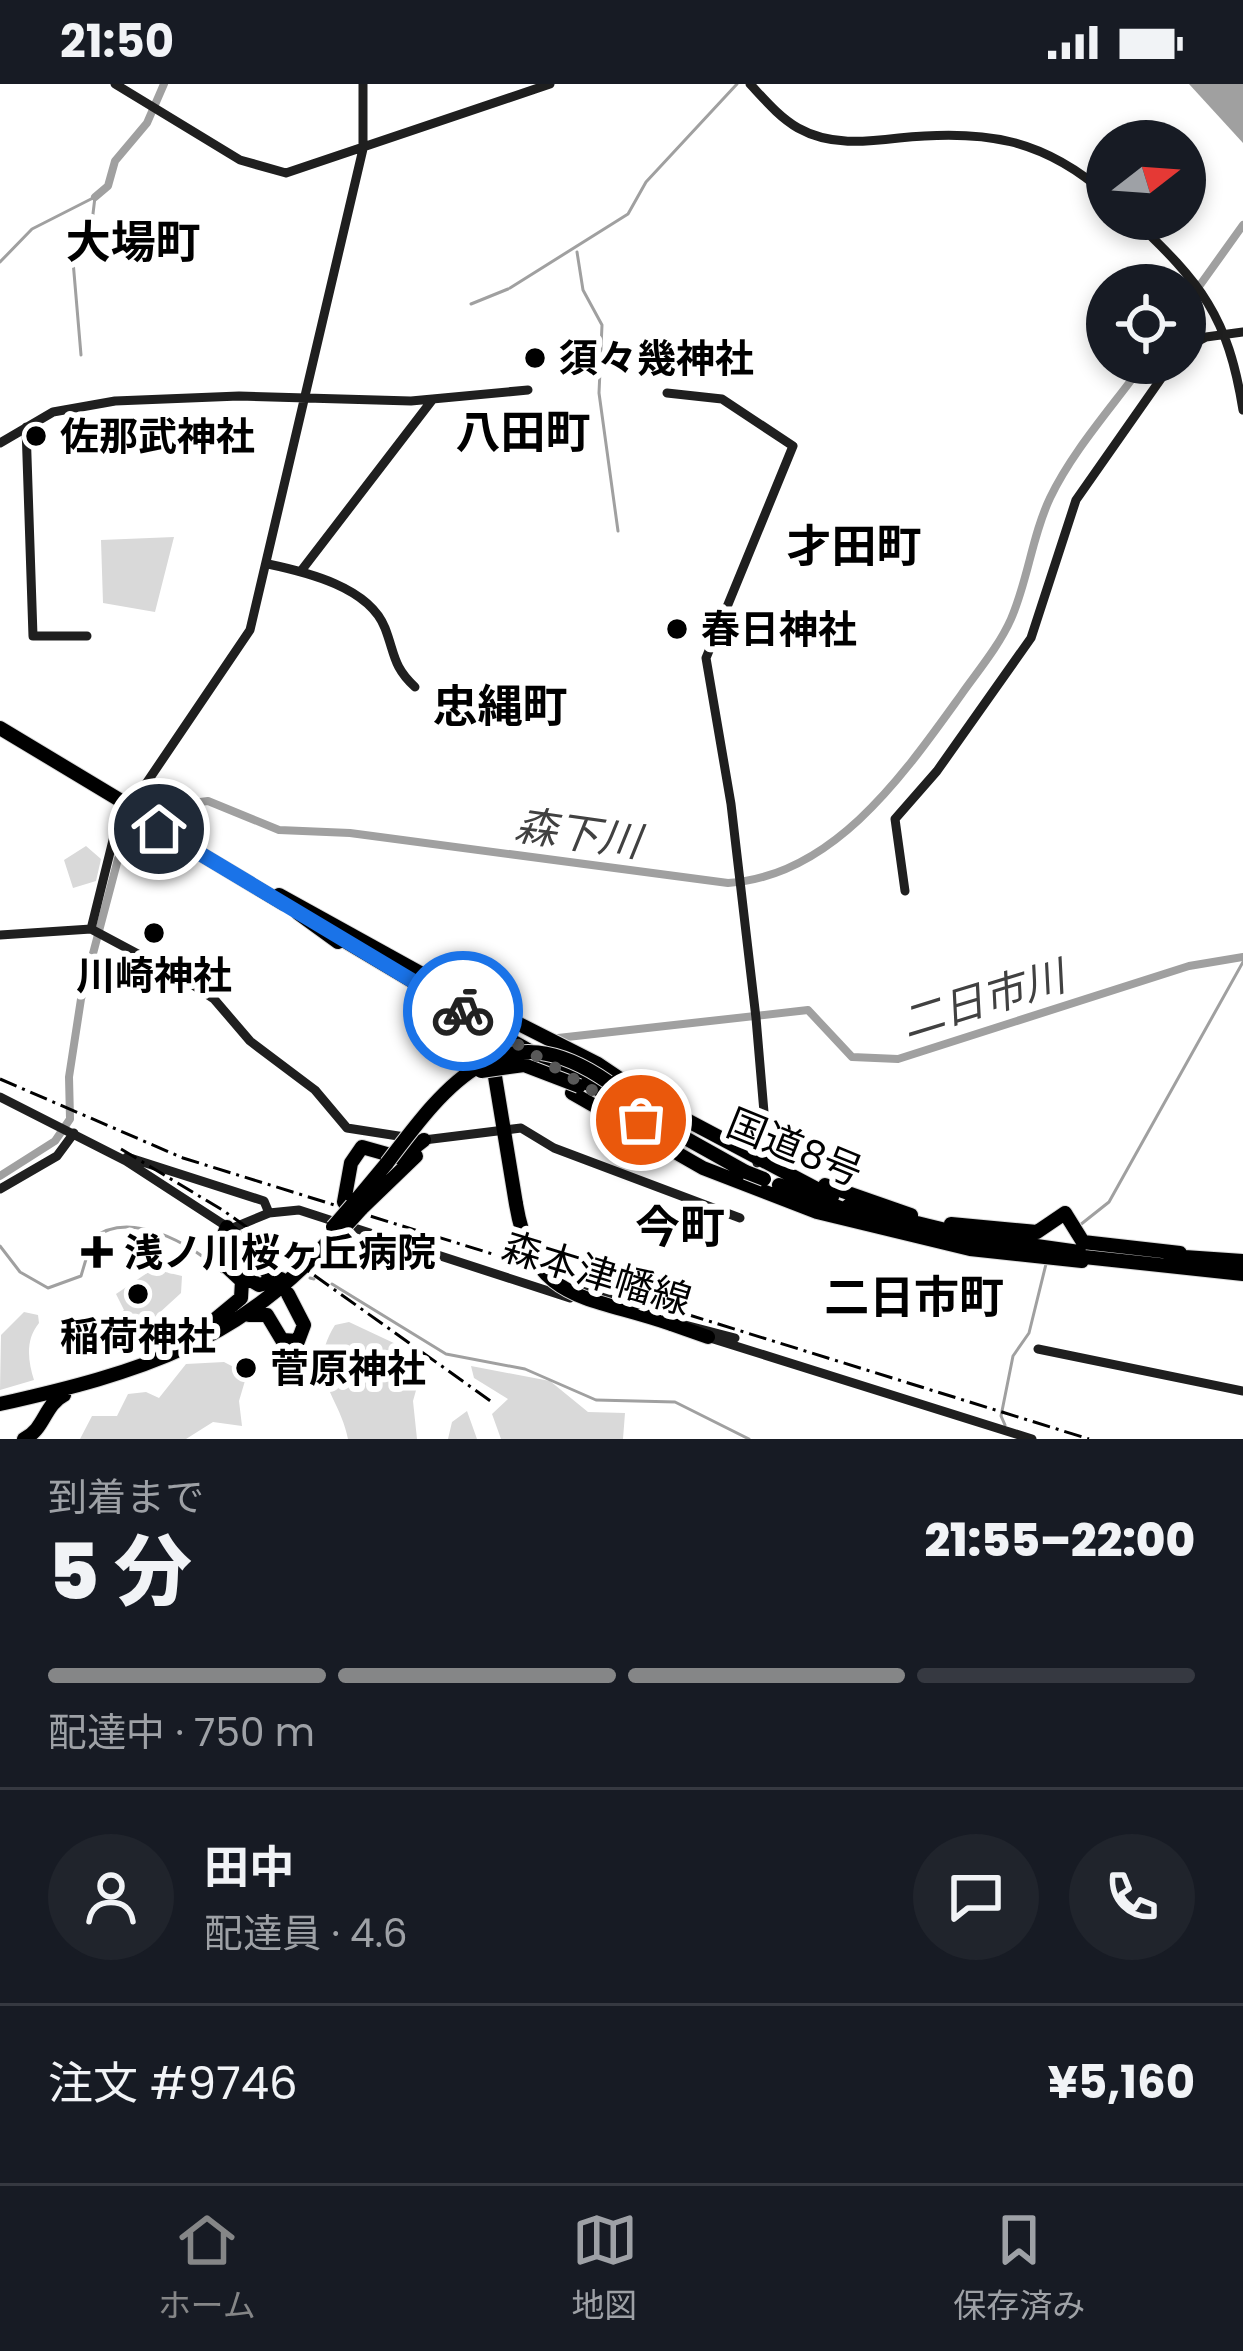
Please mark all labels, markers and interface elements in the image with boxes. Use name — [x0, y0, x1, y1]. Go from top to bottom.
text: 21:50 — [60, 10, 174, 73]
north arrow — [1086, 120, 1206, 240]
map controls — [1086, 120, 1206, 384]
district label: 大場町 — [65, 211, 201, 274]
button: locate — [1086, 264, 1206, 384]
place label: 須々幾神社 — [559, 331, 754, 386]
marker: 須々幾神社 — [522, 345, 548, 371]
district label: 八田町 — [455, 401, 591, 464]
place label: 佐那武神社 — [60, 409, 255, 464]
marker: 佐那武神社 — [23, 423, 49, 449]
district label: 才田町 — [786, 515, 922, 578]
place label: 春日神社 — [701, 602, 857, 657]
marker: 春日神社 — [664, 616, 690, 642]
district label: 忠縄町 — [432, 675, 568, 738]
pin — [108, 778, 210, 880]
icon: home — [126, 796, 192, 862]
water label: 森下川 — [511, 796, 648, 872]
marker: 川崎神社 — [141, 920, 167, 946]
water label: 二日市川 — [894, 946, 1076, 1052]
place label: 川崎神社 — [76, 948, 232, 1003]
courier — [403, 951, 523, 1071]
icon: bike — [430, 978, 496, 1044]
pin — [590, 1069, 692, 1171]
icon: bag — [608, 1087, 674, 1153]
street label: 国道8号 — [719, 1095, 871, 1199]
district label: 今町 — [635, 1196, 725, 1259]
street label: 森本津幡線 — [496, 1219, 698, 1328]
place label: 浅ノ川桜ヶ丘病院 — [124, 1225, 436, 1280]
marker: 浅ノ川桜ヶ丘病院 — [81, 1236, 113, 1268]
district label: 二日市町 — [824, 1266, 1004, 1329]
marker: 稲荷神社 — [125, 1281, 151, 1307]
place label: 稲荷神社 — [60, 1309, 216, 1364]
place label: 菅原神社 — [270, 1341, 426, 1396]
marker: 菅原神社 — [233, 1355, 259, 1381]
text: 到着まで — [48, 1470, 204, 1525]
text: 21:55–22:00 — [925, 1509, 1195, 1572]
text: 5 分 — [48, 1517, 192, 1626]
text: 配達中 · 750 m — [48, 1705, 315, 1760]
button: person — [48, 1834, 174, 1960]
button: chat — [913, 1834, 1039, 1960]
button: phone — [1069, 1834, 1195, 1960]
text: 田中 — [204, 1836, 294, 1899]
text: 配達員 · 4.6 — [204, 1906, 408, 1961]
text: ¥5,160 — [1048, 2051, 1195, 2114]
text: 注文 #9746 — [48, 2052, 298, 2115]
tab: ホーム — [158, 2207, 256, 2331]
tab: 地図 — [572, 2207, 638, 2331]
tab: 保存済み — [953, 2207, 1085, 2331]

